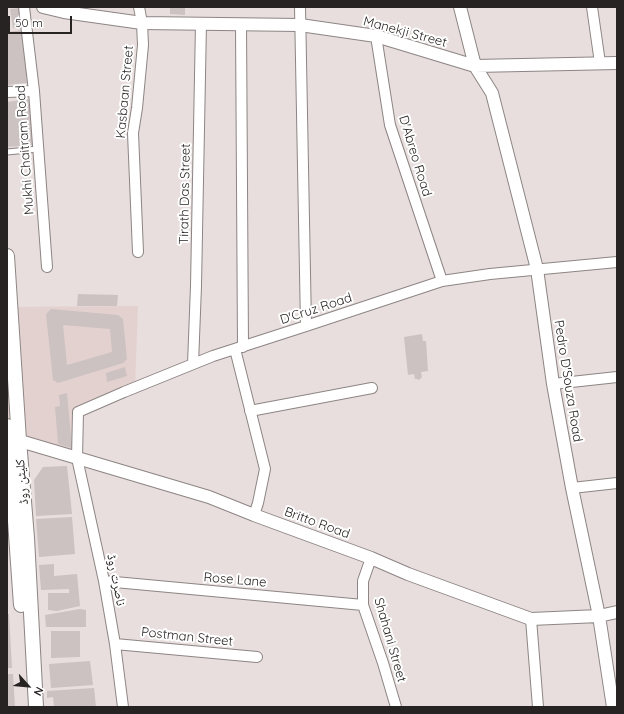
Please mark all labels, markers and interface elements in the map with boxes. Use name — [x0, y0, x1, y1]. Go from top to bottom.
scale bar — [10, 8, 74, 34]
street label: Manekji Street — [362, 13, 448, 51]
text: 50 m — [15, 15, 43, 30]
street label: Kasbaan Street — [113, 45, 137, 139]
street label: Mukhi Chaitram Road — [13, 85, 37, 215]
street label: D'Abreo Road — [395, 114, 435, 198]
street label: Tirath Das Street — [176, 143, 194, 245]
street label: D'Cruz Road — [278, 290, 354, 328]
street label: Pedro D'Souza Road — [551, 319, 585, 443]
street label: کلیٹن روڈ — [12, 459, 32, 505]
street label: Britto Road — [282, 504, 352, 542]
street label: ناصرت روڈ — [103, 553, 129, 607]
street label: Rose Lane — [203, 569, 267, 591]
street label: Shahani Street — [370, 596, 410, 684]
street label: Postman Street — [140, 624, 234, 650]
north arrow — [8, 666, 48, 706]
text: N — [31, 685, 47, 698]

